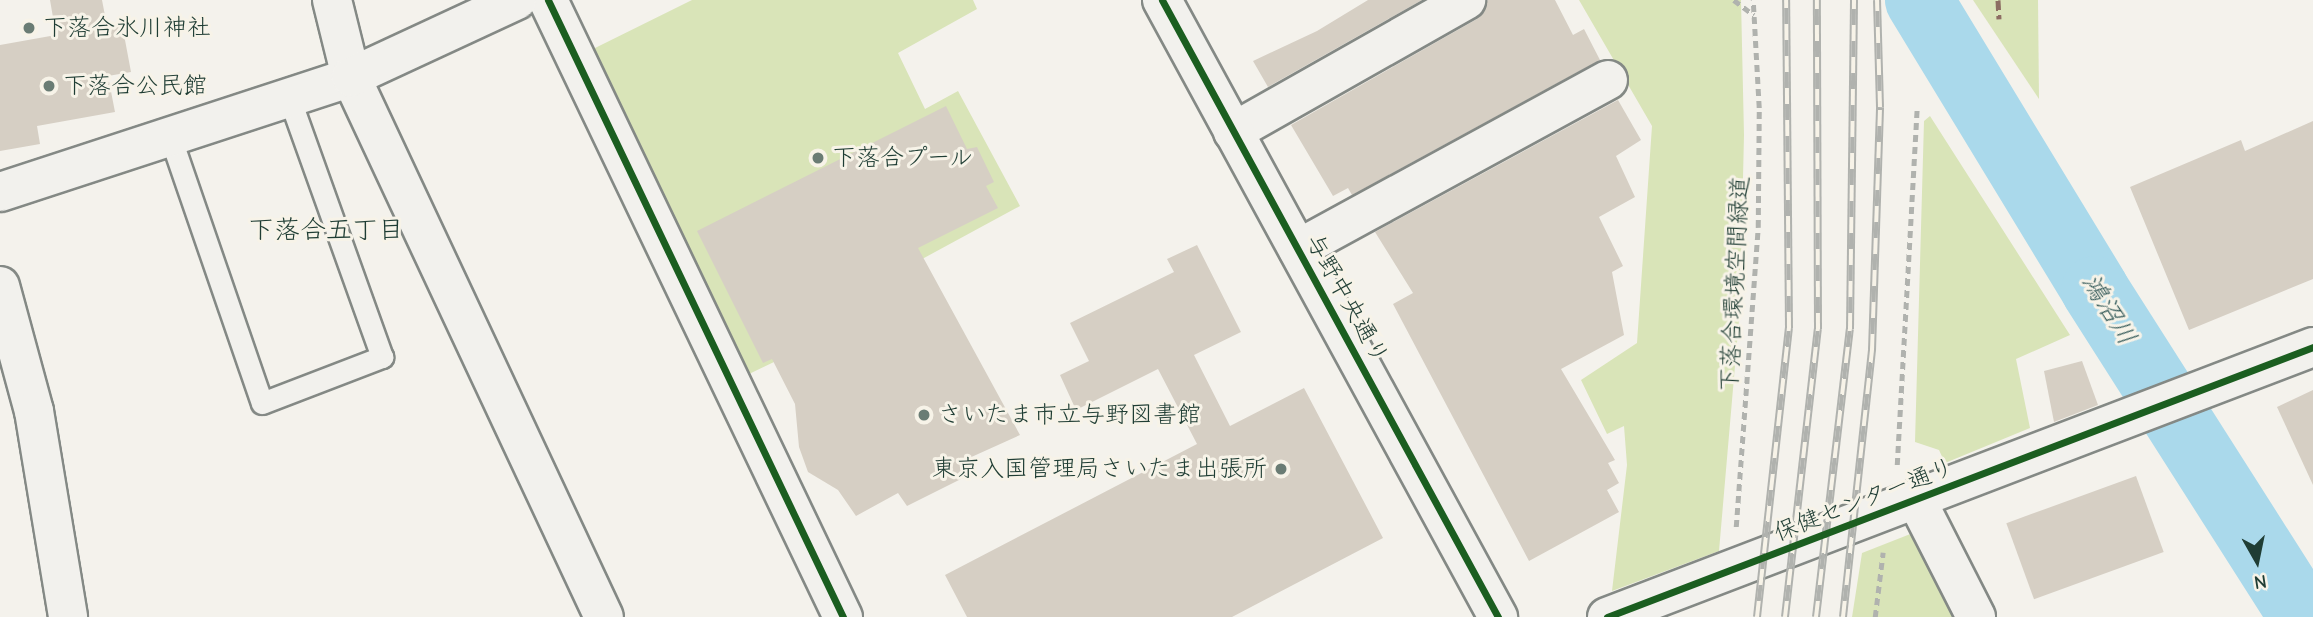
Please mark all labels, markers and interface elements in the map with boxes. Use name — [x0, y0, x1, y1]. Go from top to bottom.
place label: 下落合氷川神社 — [43, 14, 211, 42]
marker: 下落合氷川神社 — [21, 20, 37, 36]
place label: 下落合公民館 — [63, 72, 207, 100]
marker: 下落合公民館 — [41, 78, 57, 94]
place label: 下落合プール — [832, 144, 975, 172]
marker: 下落合プール — [810, 150, 826, 166]
street label: 下落合環境空間緑道 — [1715, 175, 1755, 393]
district label: 下落合五丁目 — [248, 215, 404, 247]
street label: 与野中央通り — [1299, 229, 1395, 369]
water label: 鴻沼川 — [2074, 269, 2142, 351]
place label: さいたま市立与野図書館 — [938, 401, 1202, 429]
marker: さいたま市立与野図書館 — [916, 407, 932, 423]
street label: 保健センター通り — [1769, 452, 1959, 548]
place label: 東京入国管理局さいたま出張所 — [931, 455, 1267, 483]
marker: 東京入国管理局さいたま出張所 — [1273, 461, 1289, 477]
north arrow — [2222, 526, 2292, 596]
text: N — [2252, 570, 2268, 594]

